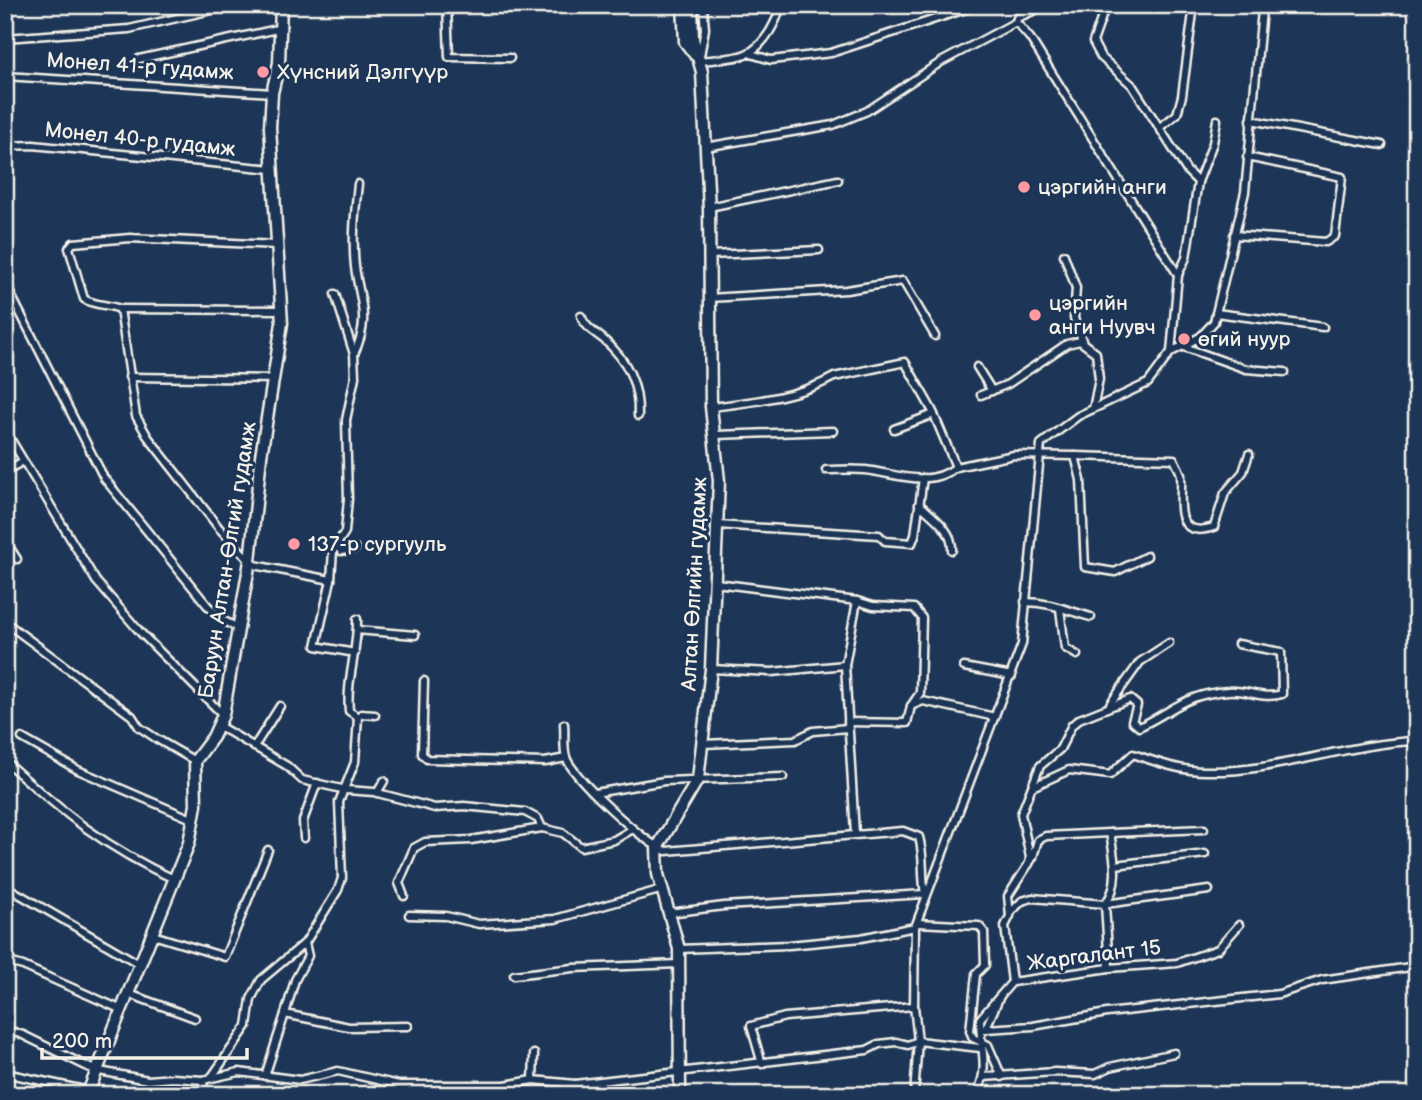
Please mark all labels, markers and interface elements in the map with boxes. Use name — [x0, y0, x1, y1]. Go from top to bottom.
street label: Монел 41-р гудамж — [46, 47, 235, 86]
place label: Хүнсний Дэлгүүр — [277, 60, 448, 85]
marker: Хүнсний Дэлгүүр — [255, 64, 271, 80]
street label: Монел 40-р гудамж — [43, 117, 237, 162]
place label: цэргийн анги — [1038, 175, 1167, 200]
marker: цэргийн анги — [1016, 179, 1032, 195]
place label: цэргийн анги Нуувч — [1049, 291, 1156, 340]
marker: цэргийн анги Нуувч — [1027, 307, 1043, 323]
place label: өгий нуур — [1198, 327, 1290, 352]
marker: өгий нуур — [1176, 331, 1192, 347]
street label: Баруун Алтан-Өлгий гудамж — [193, 420, 262, 700]
street label: Алтан Өлгийн гудамж — [676, 476, 713, 693]
place label: 137-р сургууль — [308, 532, 447, 557]
marker: 137-р сургууль — [286, 536, 302, 552]
street label: Жаргалант 15 — [1026, 935, 1162, 976]
scale bar — [42, 1016, 247, 1060]
text: 200 m — [52, 1029, 112, 1054]

